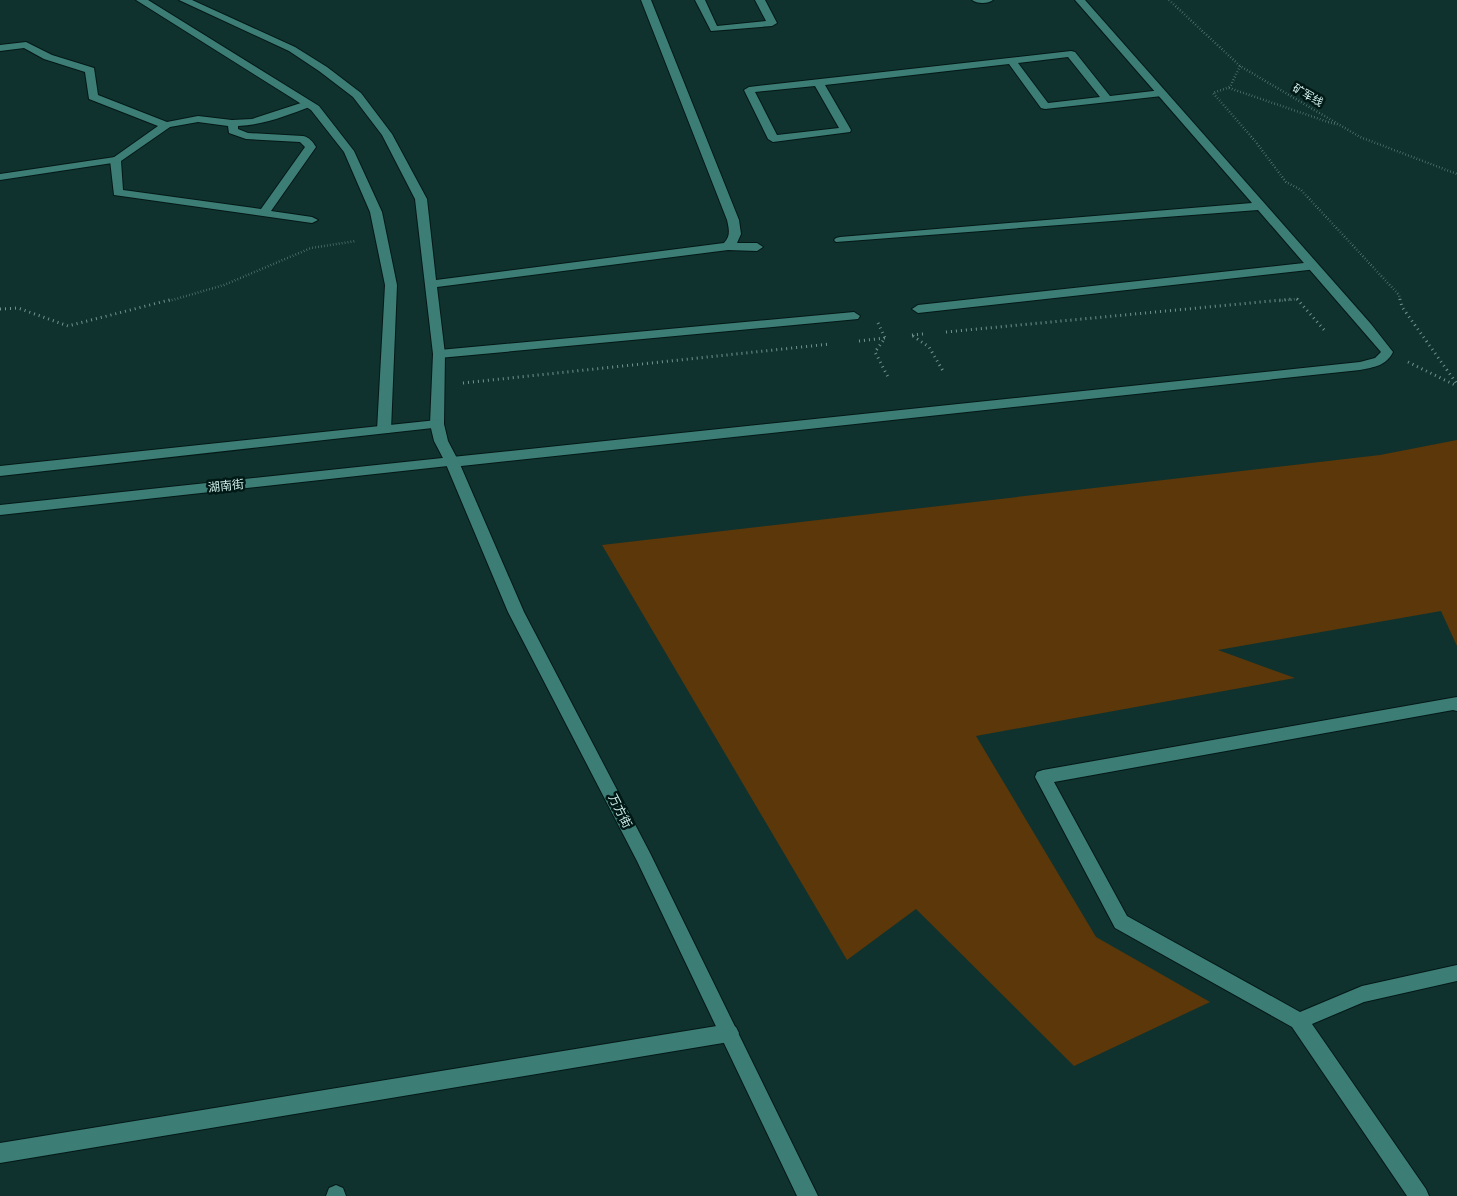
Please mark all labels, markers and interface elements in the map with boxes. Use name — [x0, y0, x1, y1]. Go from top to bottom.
street label: 矿军线 — [1290, 81, 1326, 110]
street label: 湖南街 — [207, 476, 245, 497]
street label: 万方街 — [604, 791, 635, 831]

